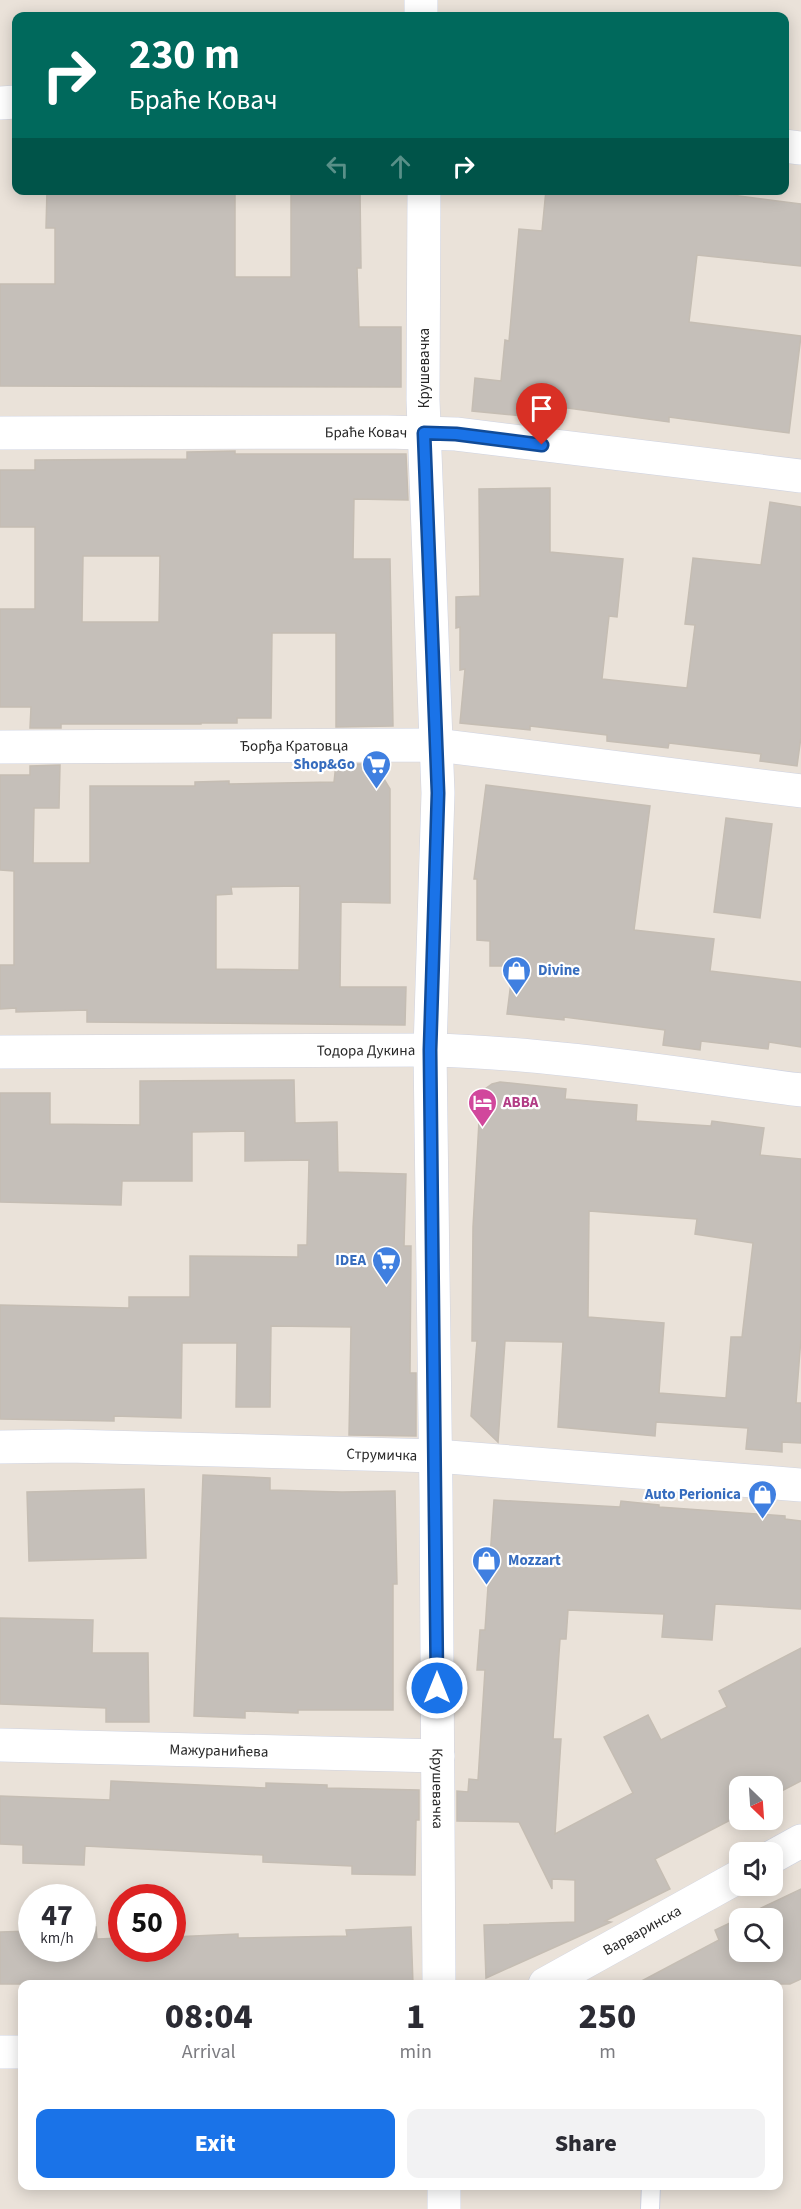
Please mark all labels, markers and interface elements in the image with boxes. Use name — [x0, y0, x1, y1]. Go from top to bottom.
text: 230 m — [129, 25, 240, 85]
icon: right — [30, 36, 108, 114]
text: Браће Ковач — [129, 81, 278, 120]
icon: left — [321, 150, 354, 183]
icon: ahead — [384, 150, 417, 183]
icon: right — [447, 150, 480, 183]
street label: Крушевачка — [414, 328, 435, 408]
pin — [516, 383, 567, 445]
icon: arrive — [525, 392, 558, 425]
street label: Браће Ковач — [325, 421, 408, 443]
street label: Ђорђа Кратовца — [240, 735, 348, 756]
supermarket icon: Shop&Go — [360, 748, 392, 790]
place label: Shop&Go — [293, 754, 355, 775]
shop icon: Divine — [501, 954, 533, 996]
place label: Divine — [538, 960, 580, 981]
street label: Тодора Дукина — [317, 1040, 415, 1061]
hotel icon: ABBA — [466, 1086, 498, 1128]
place label: ABBA — [502, 1092, 539, 1113]
supermarket icon: IDEA — [371, 1244, 403, 1286]
place label: IDEA — [335, 1250, 366, 1271]
street label: Струмичка — [346, 1443, 418, 1466]
shop icon: Auto Perionica — [746, 1478, 778, 1520]
place label: Auto Perionica — [644, 1484, 741, 1505]
shop icon: Mozzart — [471, 1544, 503, 1586]
place label: Mozzart — [508, 1550, 561, 1571]
position arrow — [405, 1656, 469, 1720]
street label: Мажуранићева — [169, 1739, 269, 1762]
street label: Крушевачка — [427, 1748, 449, 1829]
north arrow — [729, 1776, 783, 1830]
map controls — [729, 1776, 783, 1962]
button: sound — [729, 1842, 783, 1896]
speed limit sign: 50 — [108, 1884, 186, 1962]
text: 47 — [41, 1894, 73, 1937]
street label: Варваринска — [599, 1900, 685, 1960]
button: search — [729, 1908, 783, 1962]
text: km/h — [40, 1928, 74, 1949]
text: 08:04 — [165, 1991, 253, 2042]
text: 1 — [406, 1991, 425, 2042]
text: 250 — [579, 1991, 636, 2042]
text: Arrival — [182, 2038, 236, 2066]
text: min — [399, 2038, 432, 2066]
text: m — [599, 2038, 616, 2066]
button: Exit — [36, 2109, 395, 2178]
button: Share — [407, 2109, 765, 2178]

